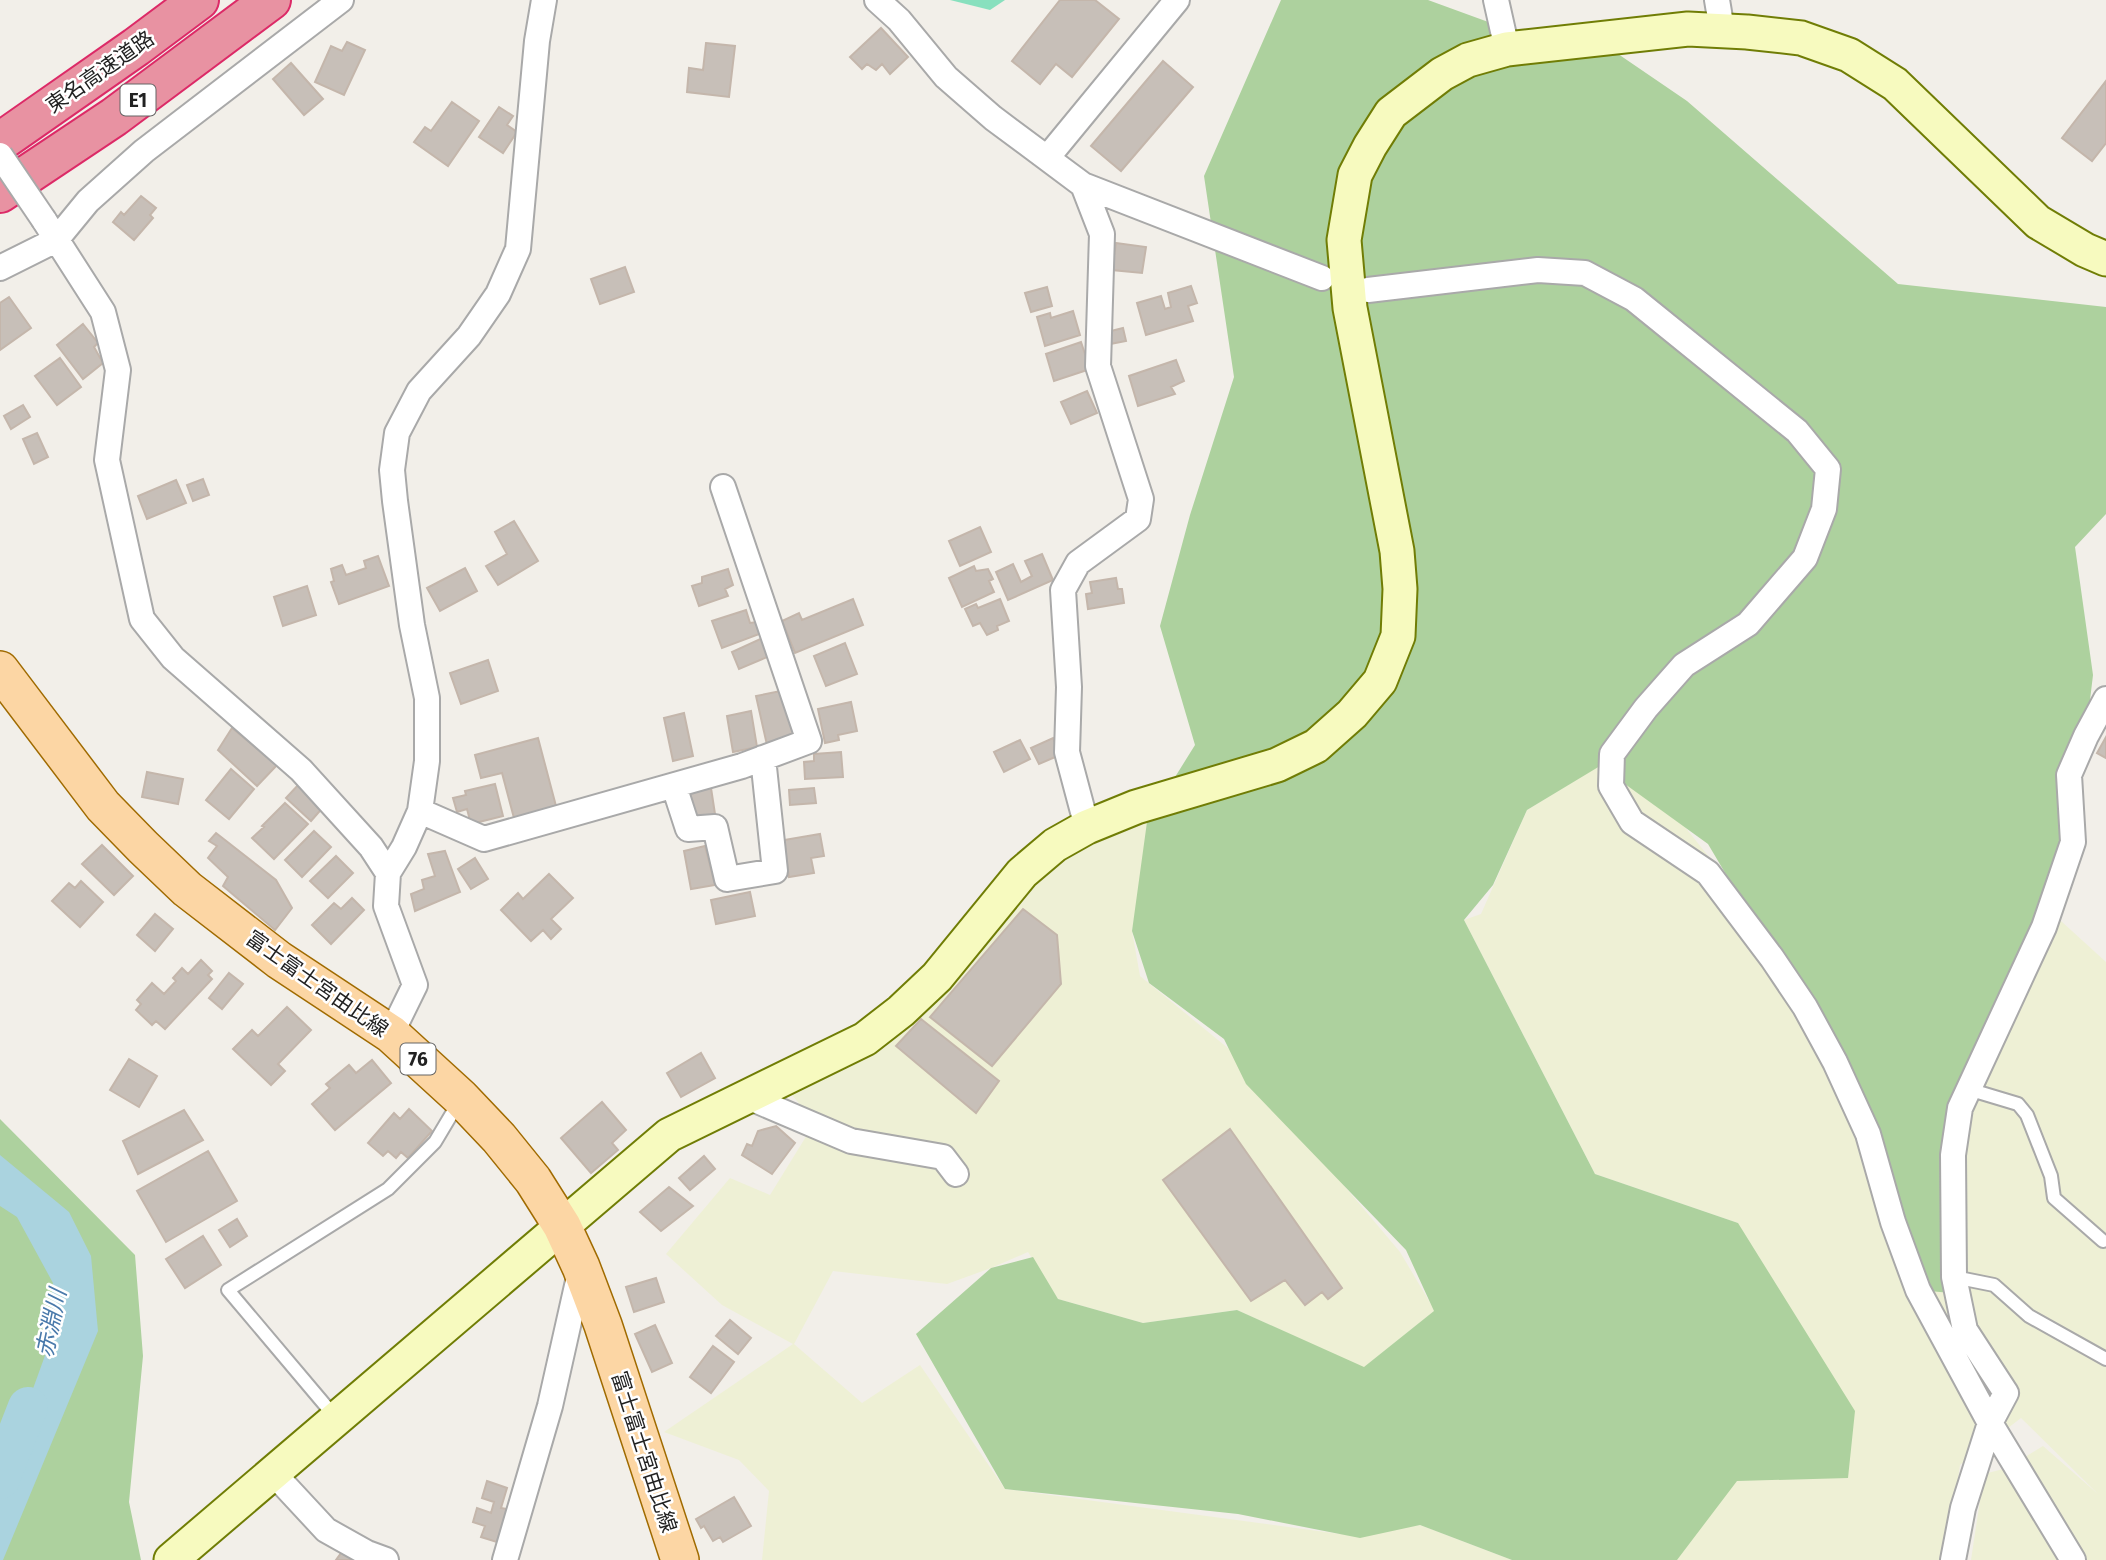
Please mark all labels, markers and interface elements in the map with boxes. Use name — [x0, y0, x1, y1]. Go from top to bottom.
street label: 東名高速道路 — [41, 25, 159, 119]
road number: E1 — [120, 85, 156, 116]
street label: 富士富士宮由比線 — [241, 925, 393, 1043]
road number: 76 — [400, 1044, 436, 1074]
water label: 赤淵川 — [30, 1283, 72, 1360]
street label: 富士富士宮由比線 — [606, 1368, 682, 1536]

